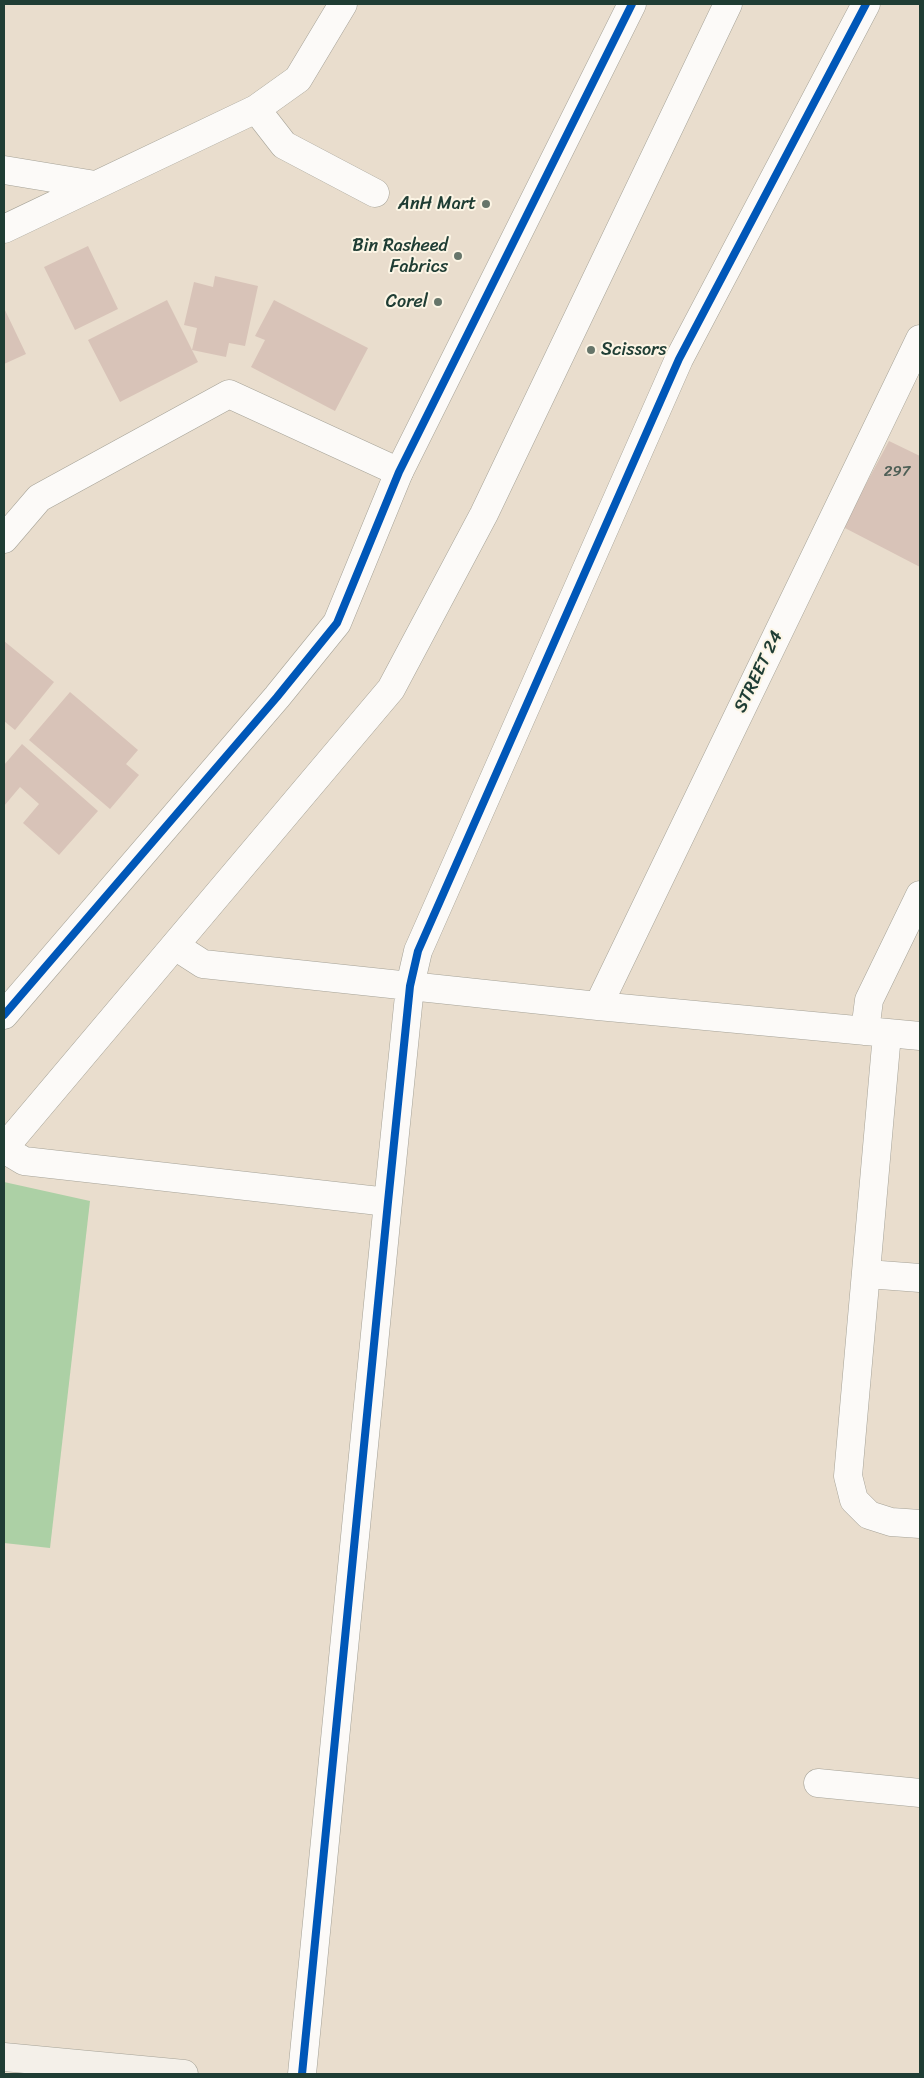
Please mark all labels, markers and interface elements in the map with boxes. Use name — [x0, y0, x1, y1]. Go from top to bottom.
place label: AnH Mart — [398, 193, 476, 215]
marker: AnH Mart — [480, 198, 492, 210]
place label: Bin Rasheed Fabrics — [352, 235, 448, 278]
marker: Bin Rasheed Fabrics — [452, 250, 464, 262]
place label: Corel — [386, 291, 428, 313]
marker: Corel — [432, 296, 444, 308]
place label: Scissors — [601, 339, 667, 361]
marker: Scissors — [585, 344, 597, 356]
house number: 297 — [884, 463, 910, 481]
street label: STREET 24 — [730, 628, 788, 716]

